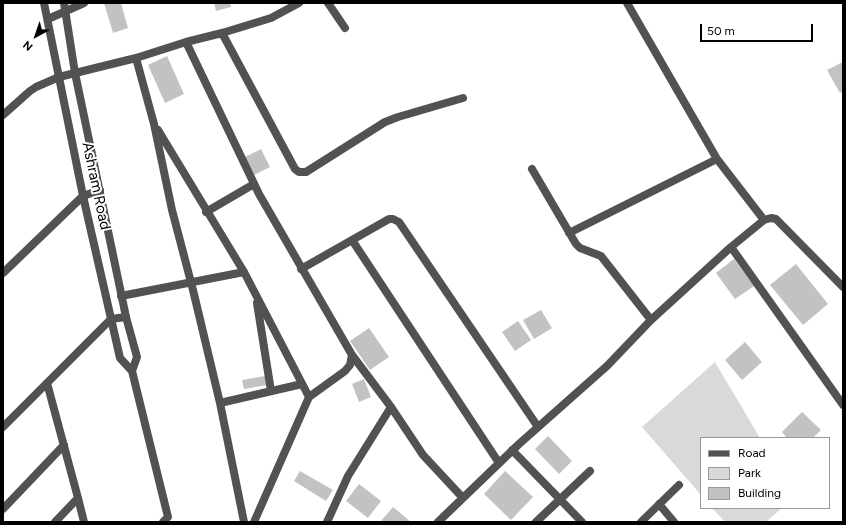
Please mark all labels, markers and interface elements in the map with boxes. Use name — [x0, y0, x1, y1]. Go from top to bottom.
north arrow — [16, 16, 56, 56]
scale bar — [702, 16, 815, 42]
text: 50 m — [707, 24, 735, 38]
text: N — [21, 38, 35, 53]
street label: Ashram Road — [78, 140, 114, 232]
legend — [700, 437, 830, 509]
text: Road — [738, 446, 766, 460]
text: Park — [738, 466, 761, 480]
text: Building — [738, 486, 781, 500]

